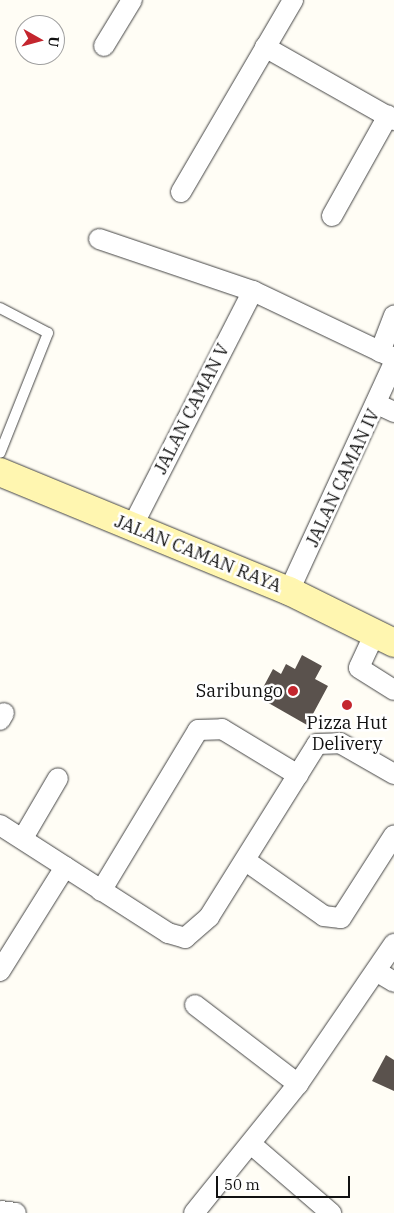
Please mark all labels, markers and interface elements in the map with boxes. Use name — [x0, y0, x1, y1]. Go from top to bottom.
north arrow — [15, 15, 65, 65]
text: U — [44, 35, 63, 48]
street label: JALAN CAMAN V — [150, 340, 234, 478]
street label: JALAN CAMAN IV — [302, 406, 384, 550]
street label: JALAN CAMAN RAYA — [111, 511, 285, 597]
place label: Saribungo — [196, 680, 283, 702]
marker: Saribungo — [287, 685, 299, 697]
marker: Pizza Hut Delivery — [341, 699, 353, 711]
place label: Pizza Hut Delivery — [307, 713, 387, 756]
scale bar — [219, 1166, 353, 1198]
text: 50 m — [224, 1175, 260, 1194]

